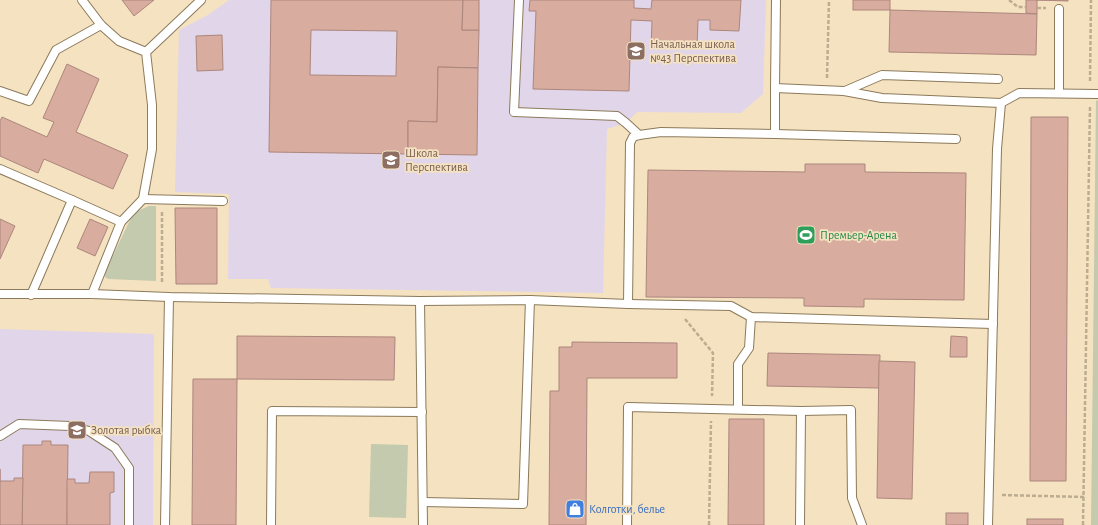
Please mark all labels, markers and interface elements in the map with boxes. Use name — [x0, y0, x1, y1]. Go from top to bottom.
place label: Начальная школа №43 Перспектива — [650, 38, 737, 64]
school or university icon: Начальная школа №43 Перспектива — [625, 40, 647, 62]
place label: Школа Перспектива — [405, 147, 468, 173]
school or university icon: Школа Перспектива — [380, 149, 402, 171]
sports icon: Премьер-Арена — [795, 224, 817, 246]
place label: Премьер-Арена — [820, 229, 897, 241]
school or university icon: Золотая рыбка — [66, 419, 88, 441]
place label: Золотая рыбка — [91, 424, 162, 436]
shop icon: Колготки, белье — [564, 498, 586, 520]
place label: Колготки, белье — [589, 503, 665, 515]

